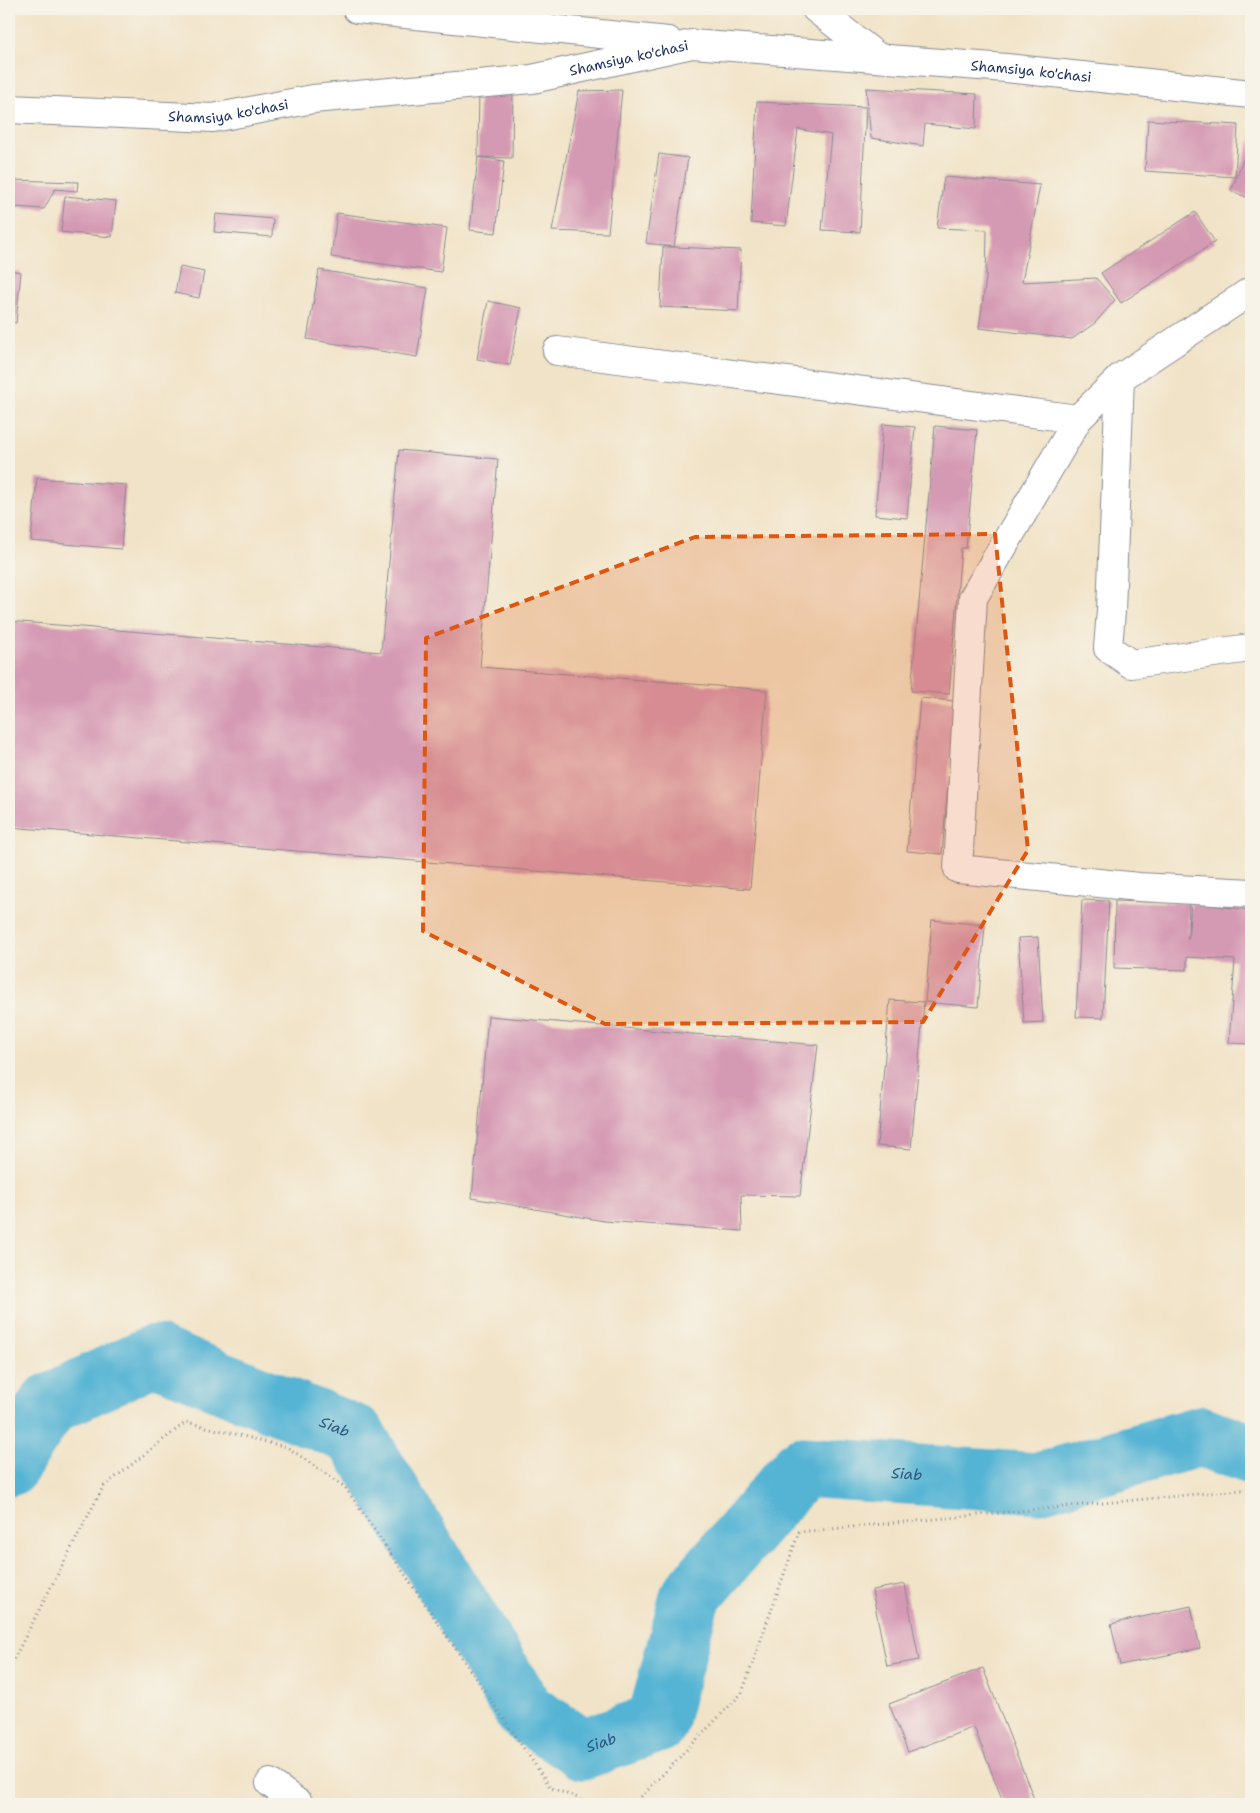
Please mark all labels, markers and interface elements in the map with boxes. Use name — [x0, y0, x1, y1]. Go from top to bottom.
street label: Shamsiya ko'chasi — [568, 36, 690, 80]
street label: Shamsiya ko'chasi — [970, 56, 1093, 86]
street label: Shamsiya ko'chasi — [168, 95, 290, 127]
water label: Siab — [317, 1412, 353, 1442]
water label: Siab — [891, 1463, 923, 1485]
water label: Siab — [583, 1728, 619, 1757]

